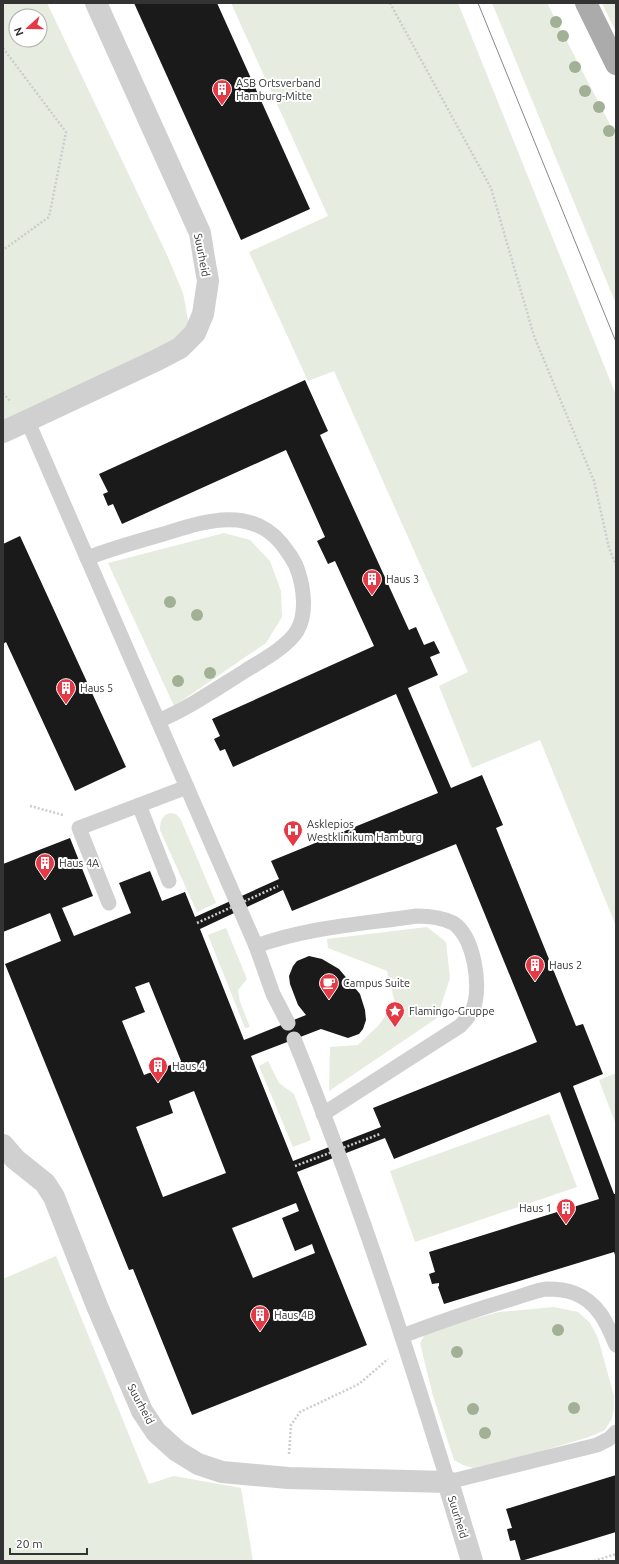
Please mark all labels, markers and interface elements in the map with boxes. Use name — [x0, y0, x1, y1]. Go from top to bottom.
north arrow — [8, 8, 48, 48]
text: N — [12, 26, 26, 38]
place label: ASB Ortsverband Hamburg-Mitte — [236, 77, 321, 102]
building icon: ASB Ortsverband Hamburg-Mitte — [211, 78, 233, 106]
street label: Suurheid — [192, 232, 212, 278]
building icon: Haus 3 — [361, 568, 383, 596]
place label: Haus 3 — [386, 573, 419, 585]
building icon: Haus 5 — [55, 677, 77, 705]
place label: Haus 5 — [80, 682, 113, 694]
place label: Asklepios Westklinikum Hamburg — [307, 818, 422, 843]
hospital icon: Asklepios Westklinikum Hamburg — [282, 819, 304, 847]
building icon: Haus 4A — [34, 852, 56, 880]
place label: Haus 4A — [59, 857, 100, 869]
building icon: Haus 2 — [524, 954, 546, 982]
place label: Haus 2 — [549, 959, 582, 971]
cafe icon: Campus Suite — [318, 972, 340, 1000]
place label: Campus Suite — [343, 977, 410, 989]
place icon: Flamingo-Gruppe — [384, 1000, 406, 1028]
place label: Flamingo-Gruppe — [409, 1005, 494, 1017]
building icon: Haus 4 — [147, 1055, 169, 1083]
place label: Haus 4 — [172, 1060, 205, 1072]
building icon: Haus 1 — [555, 1197, 577, 1225]
place label: Haus 1 — [519, 1202, 552, 1214]
building icon: Haus 4B — [249, 1304, 271, 1332]
place label: Haus 4B — [274, 1309, 314, 1321]
street label: Suurheid — [125, 1382, 157, 1426]
street label: Suurheid — [446, 1494, 470, 1540]
scale bar — [10, 1530, 87, 1556]
text: 20 m — [16, 1537, 43, 1550]

